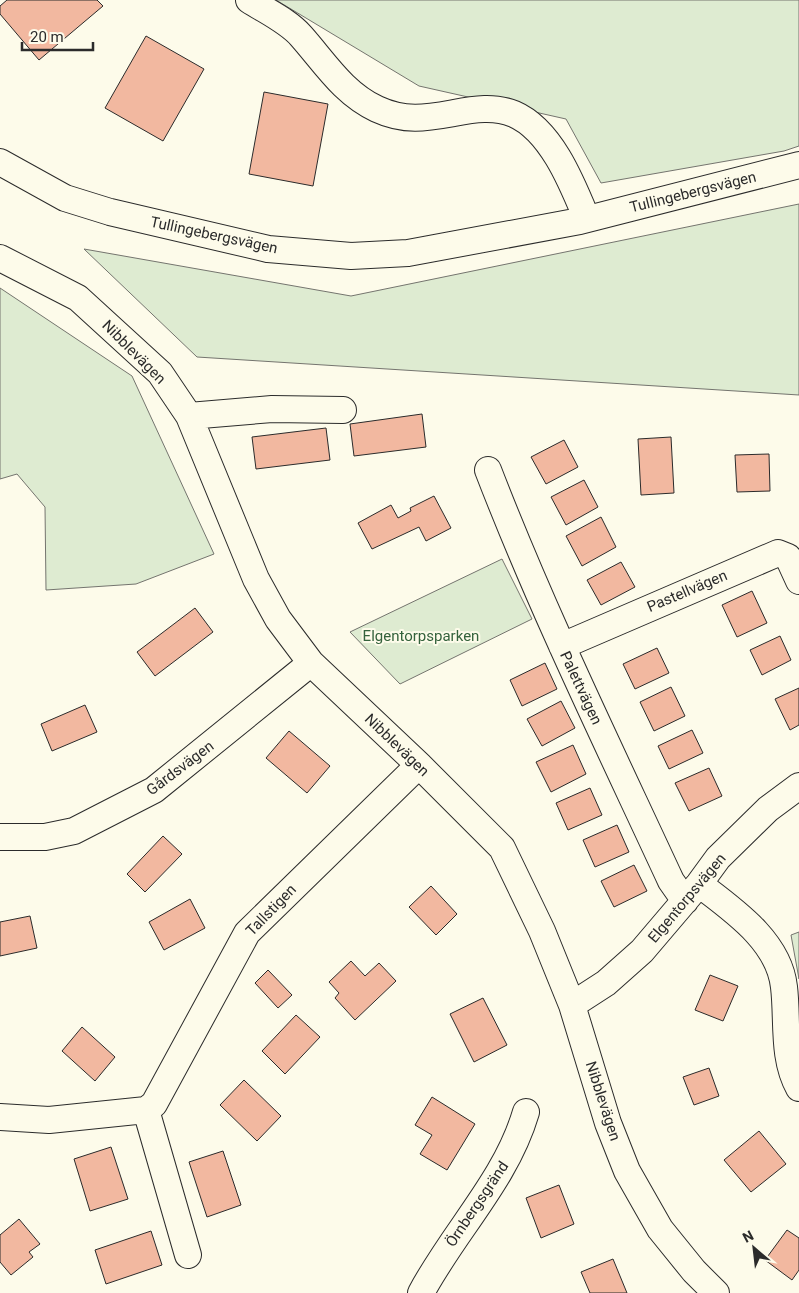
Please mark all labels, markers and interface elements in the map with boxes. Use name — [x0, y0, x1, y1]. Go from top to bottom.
scale bar — [22, 20, 94, 52]
text: 20 m — [30, 28, 64, 46]
street label: Tullingebergsvägen — [628, 168, 758, 216]
street label: Tullingebergsvägen — [149, 213, 279, 257]
street label: Nibblevägen — [98, 316, 170, 388]
street label: Pastellvägen — [644, 566, 730, 616]
park label: Elgentorpsparken — [363, 627, 479, 645]
street label: Palettvägen — [556, 648, 606, 728]
street label: Nibblevägen — [361, 710, 433, 780]
street label: Gårdsvägen — [143, 737, 217, 799]
street label: Elgentorpsvägen — [644, 850, 730, 946]
street label: Tallstigen — [242, 881, 300, 939]
street label: Nibblevägen — [582, 1059, 624, 1143]
street label: Örnbergsgränd — [442, 1158, 512, 1250]
north arrow — [729, 1223, 779, 1273]
text: N — [740, 1227, 756, 1246]

